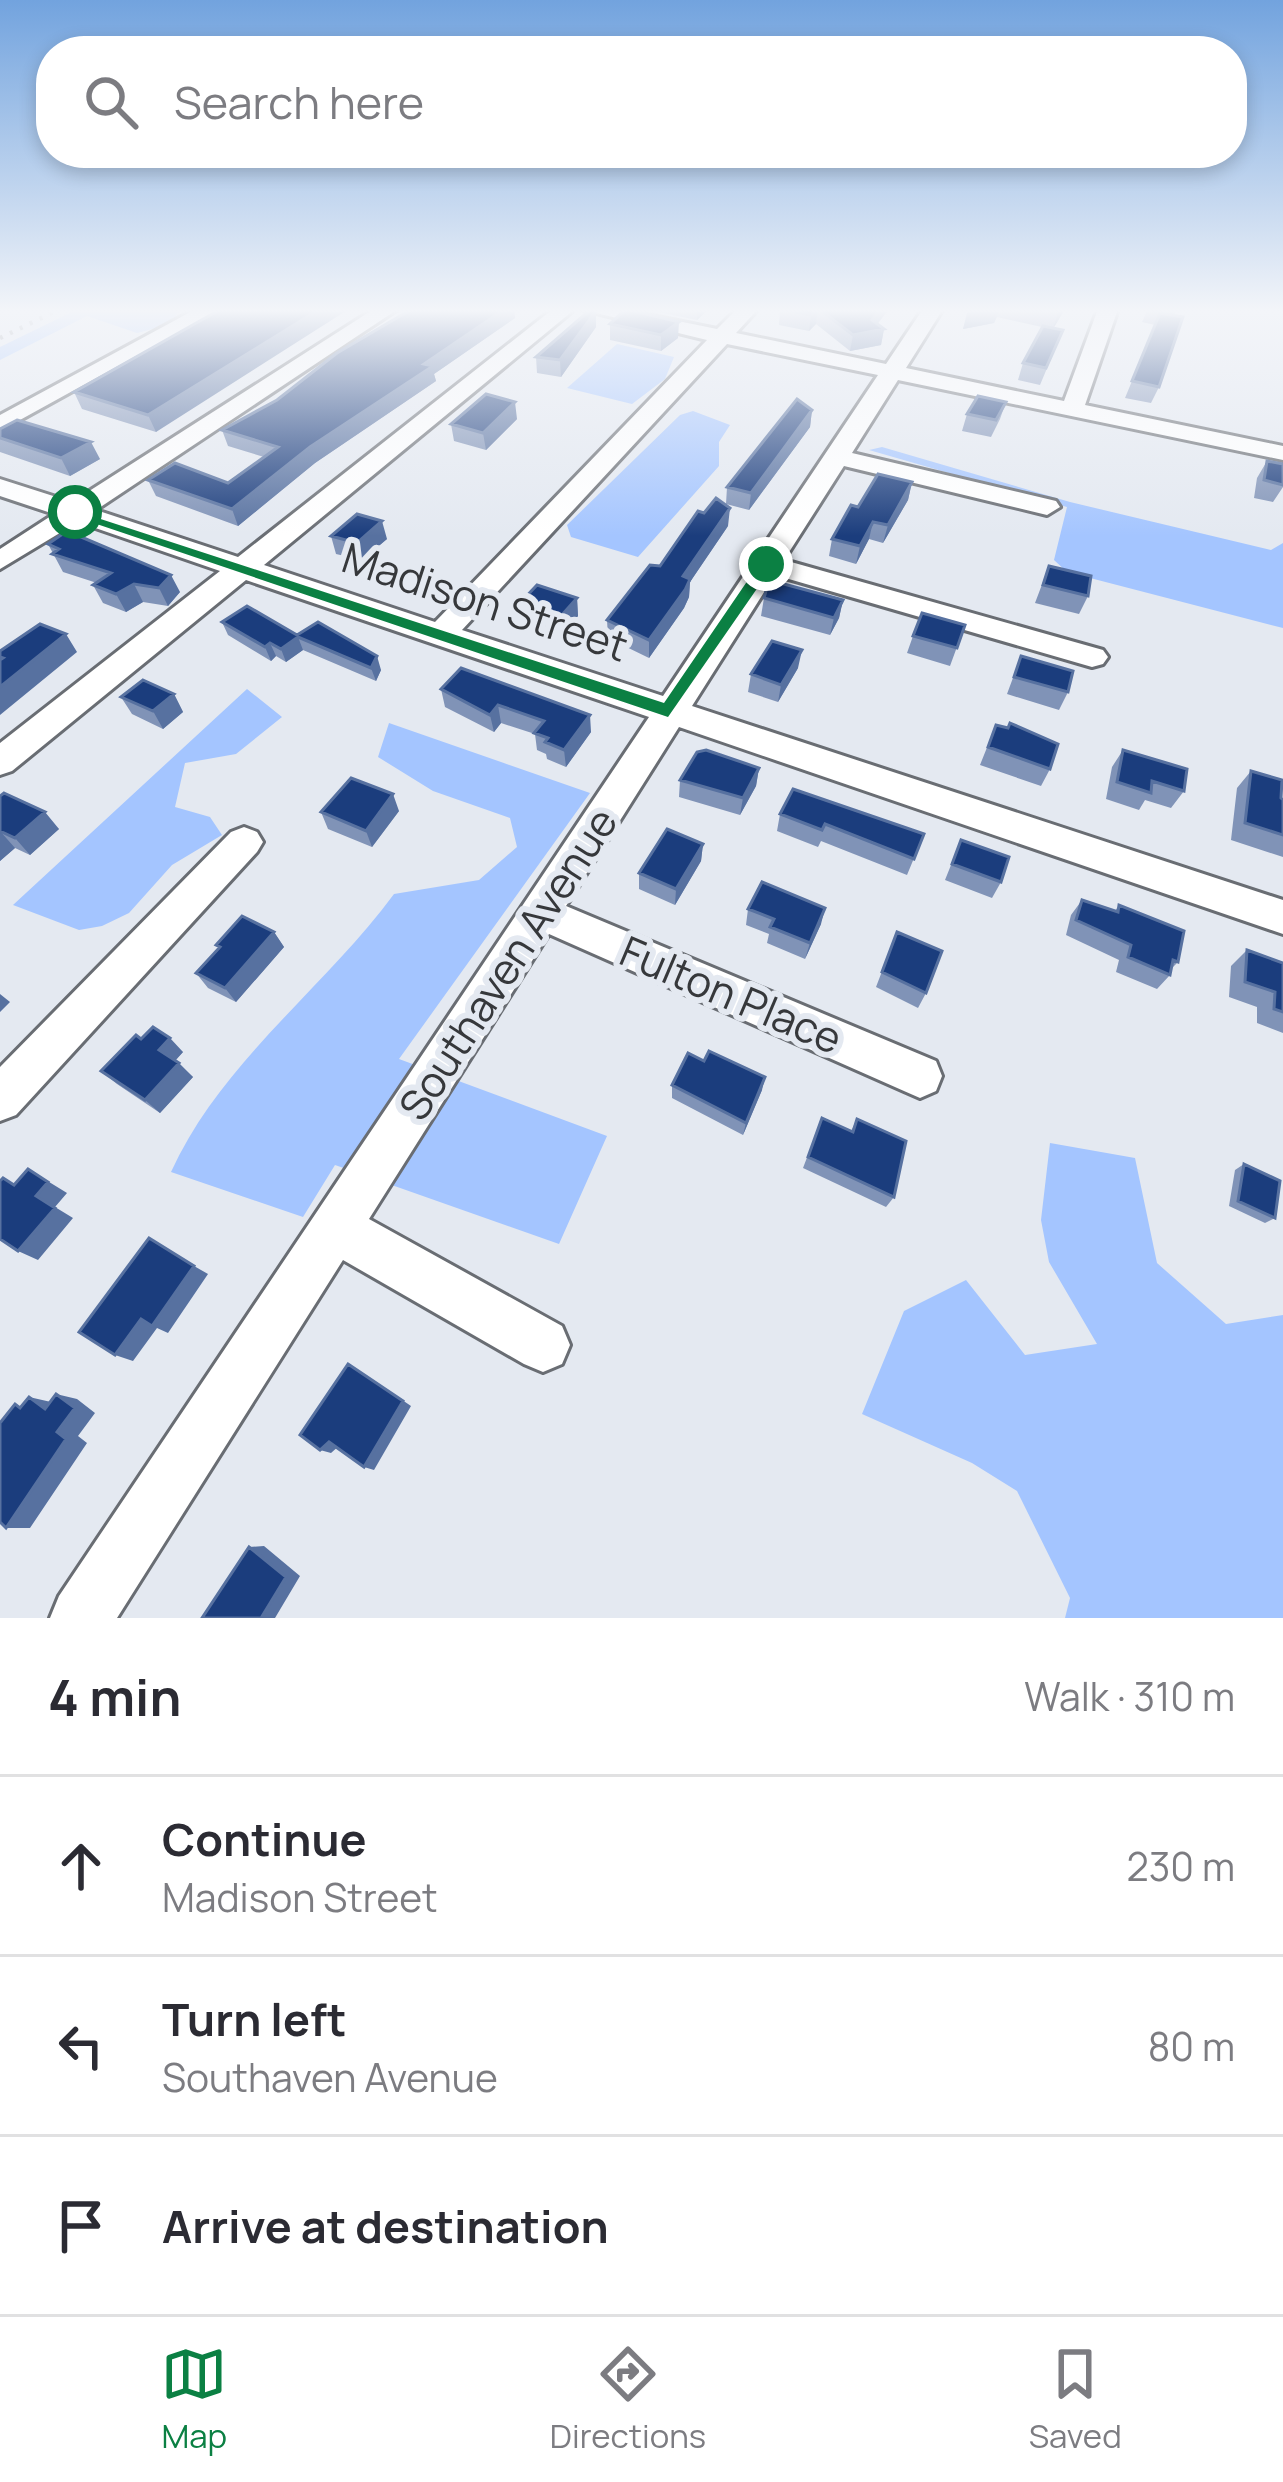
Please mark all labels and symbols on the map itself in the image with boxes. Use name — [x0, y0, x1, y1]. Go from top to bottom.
route start — [48, 485, 102, 539]
street label: Madison Street — [335, 528, 635, 675]
route end — [739, 537, 793, 591]
street label: Southaven Avenue — [384, 796, 630, 1131]
street label: Fulton Place — [612, 921, 851, 1067]

